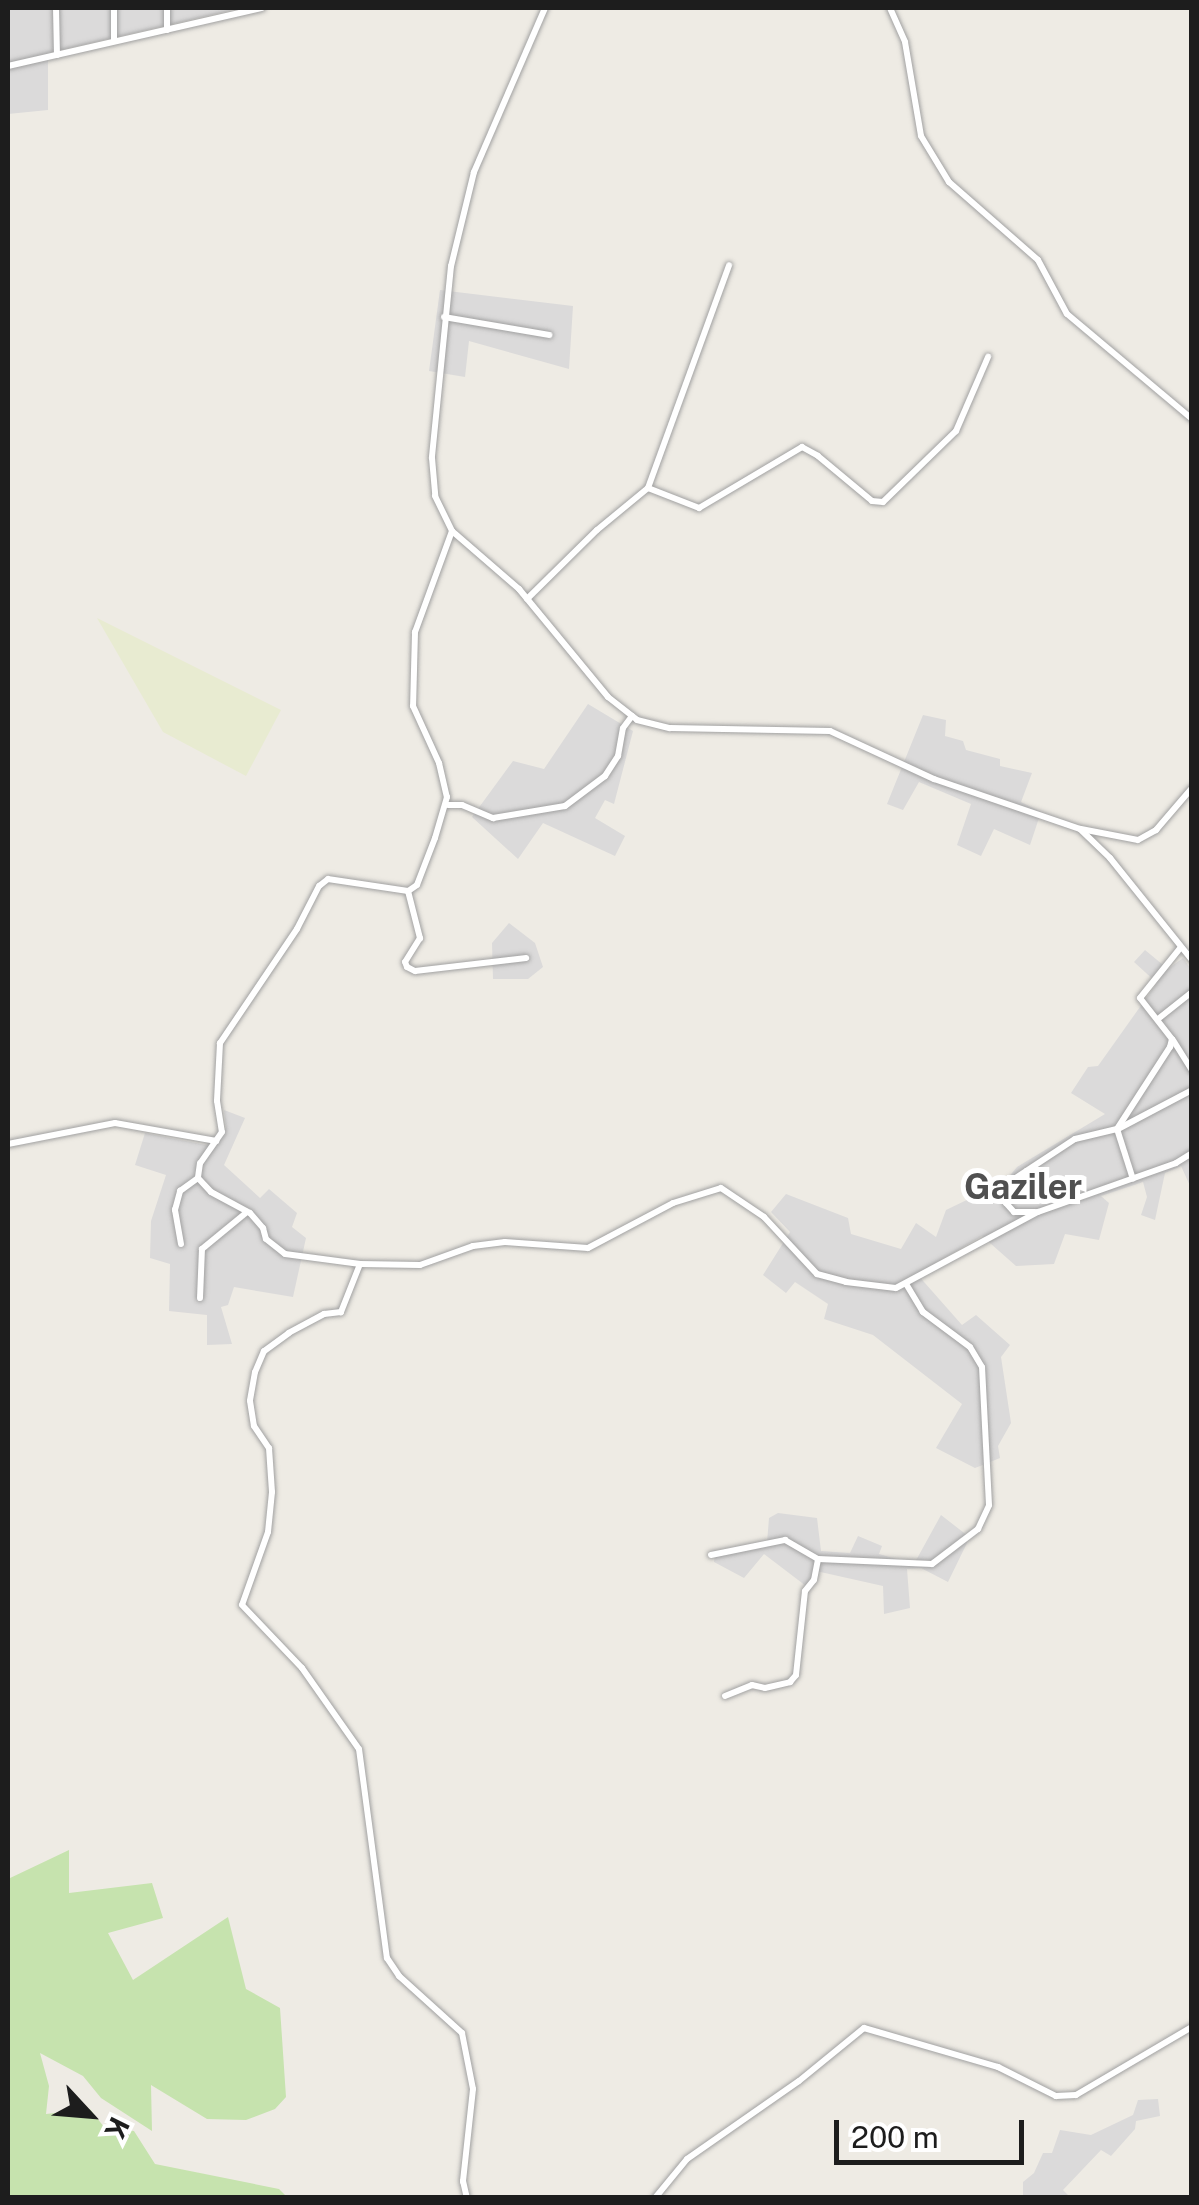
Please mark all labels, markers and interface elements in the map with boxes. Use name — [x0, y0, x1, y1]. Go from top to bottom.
district label: Gaziler — [964, 1166, 1082, 1208]
north arrow — [40, 2065, 140, 2165]
scale bar — [839, 2100, 1029, 2162]
text: K — [98, 2112, 137, 2145]
text: 200 m — [851, 2119, 939, 2155]

